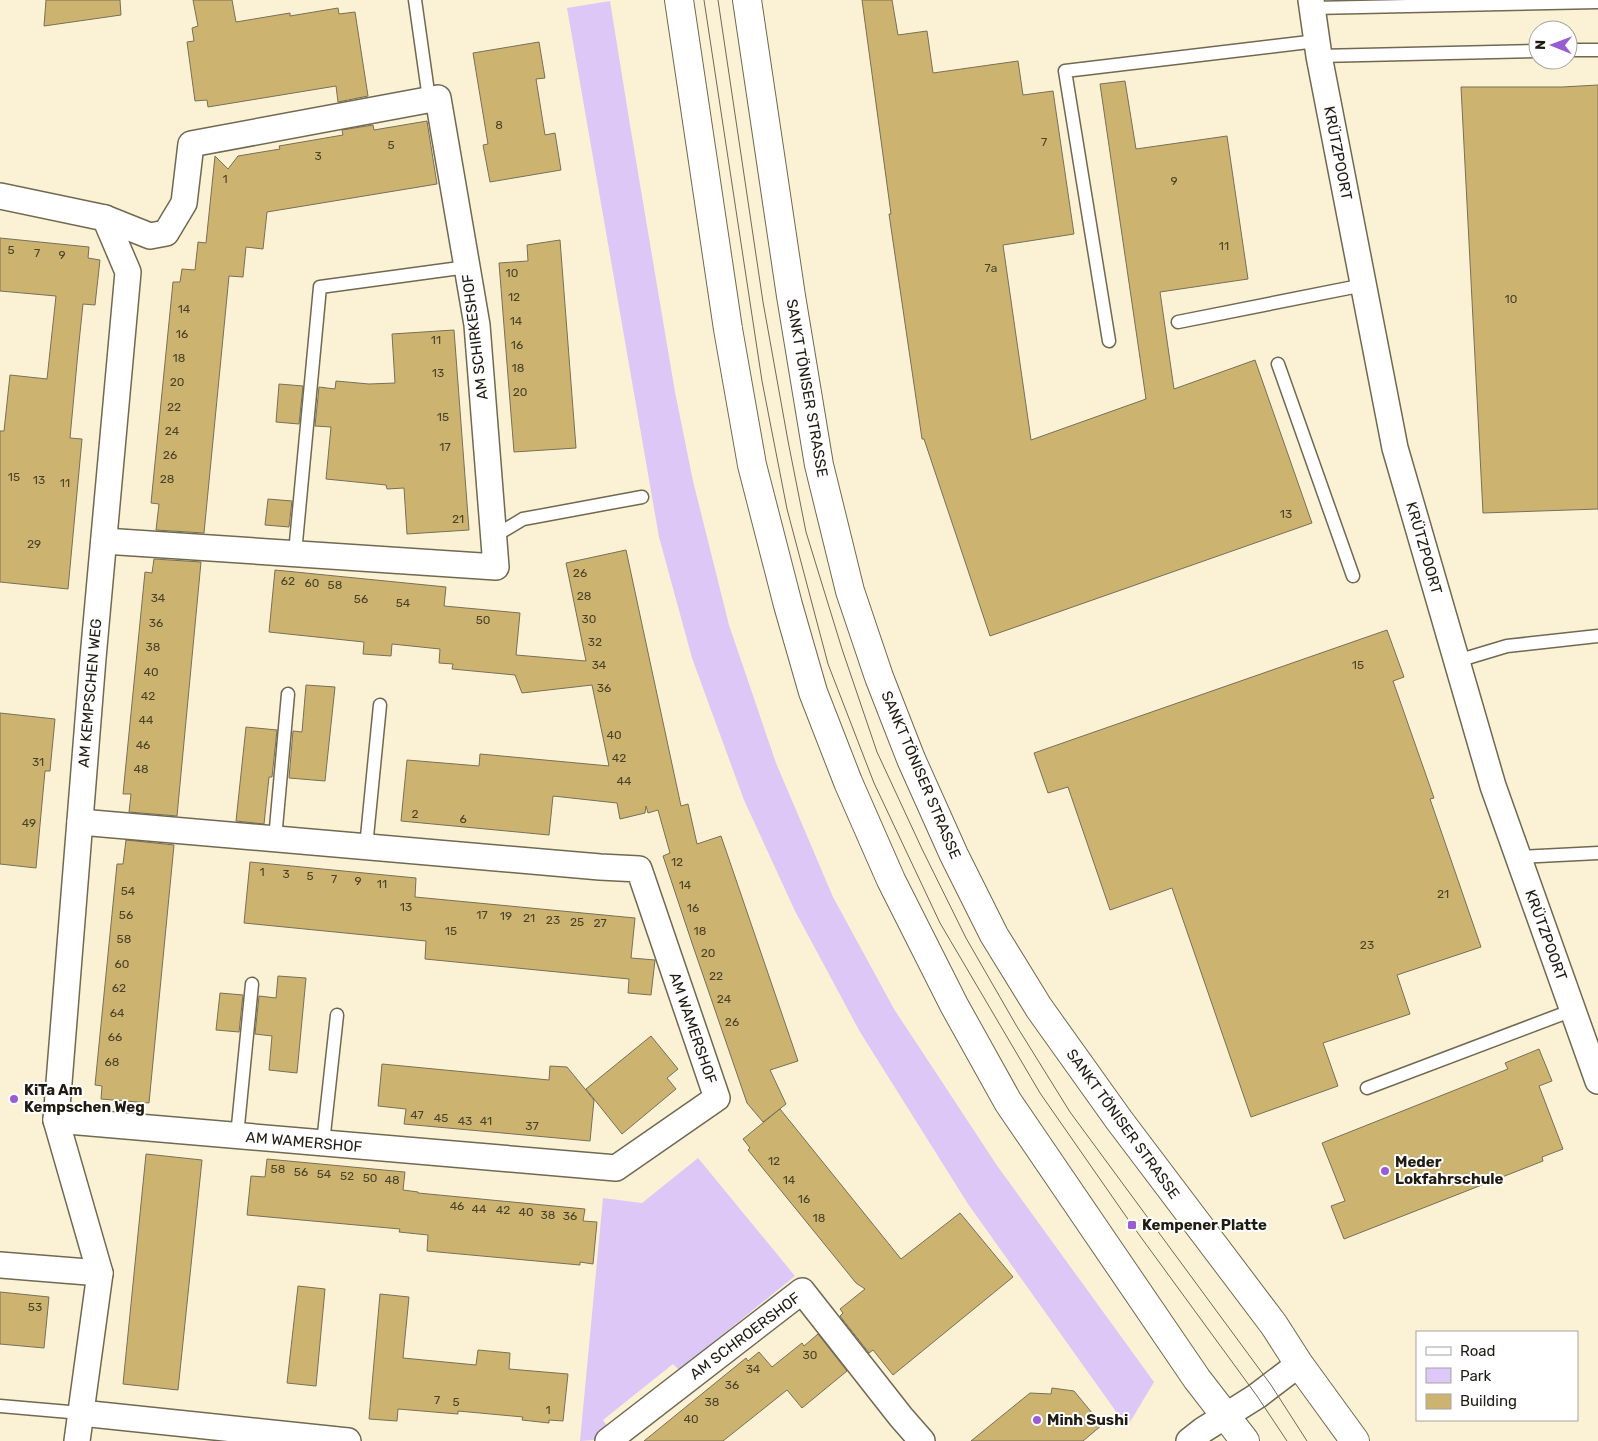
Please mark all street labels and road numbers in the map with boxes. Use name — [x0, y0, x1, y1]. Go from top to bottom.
street label: KRÜTZPOORT — [1320, 104, 1356, 202]
street label: AM SCHIRKESHOF — [458, 273, 492, 401]
street label: SANKT TÖNISER STRASSE — [782, 297, 832, 479]
street label: KRÜTZPOORT — [1402, 500, 1446, 597]
street label: AM KEMPSCHEN WEG — [75, 618, 105, 768]
street label: SANKT TÖNISER STRASSE — [877, 688, 965, 862]
street label: KRÜTZPOORT — [1521, 887, 1571, 983]
street label: AM WAMERSHOF — [665, 970, 721, 1086]
street label: SANKT TÖNISER STRASSE — [1063, 1046, 1183, 1202]
street label: AM WAMERSHOF — [245, 1128, 363, 1156]
street label: AM SCHROERSHOF — [686, 1289, 804, 1383]

